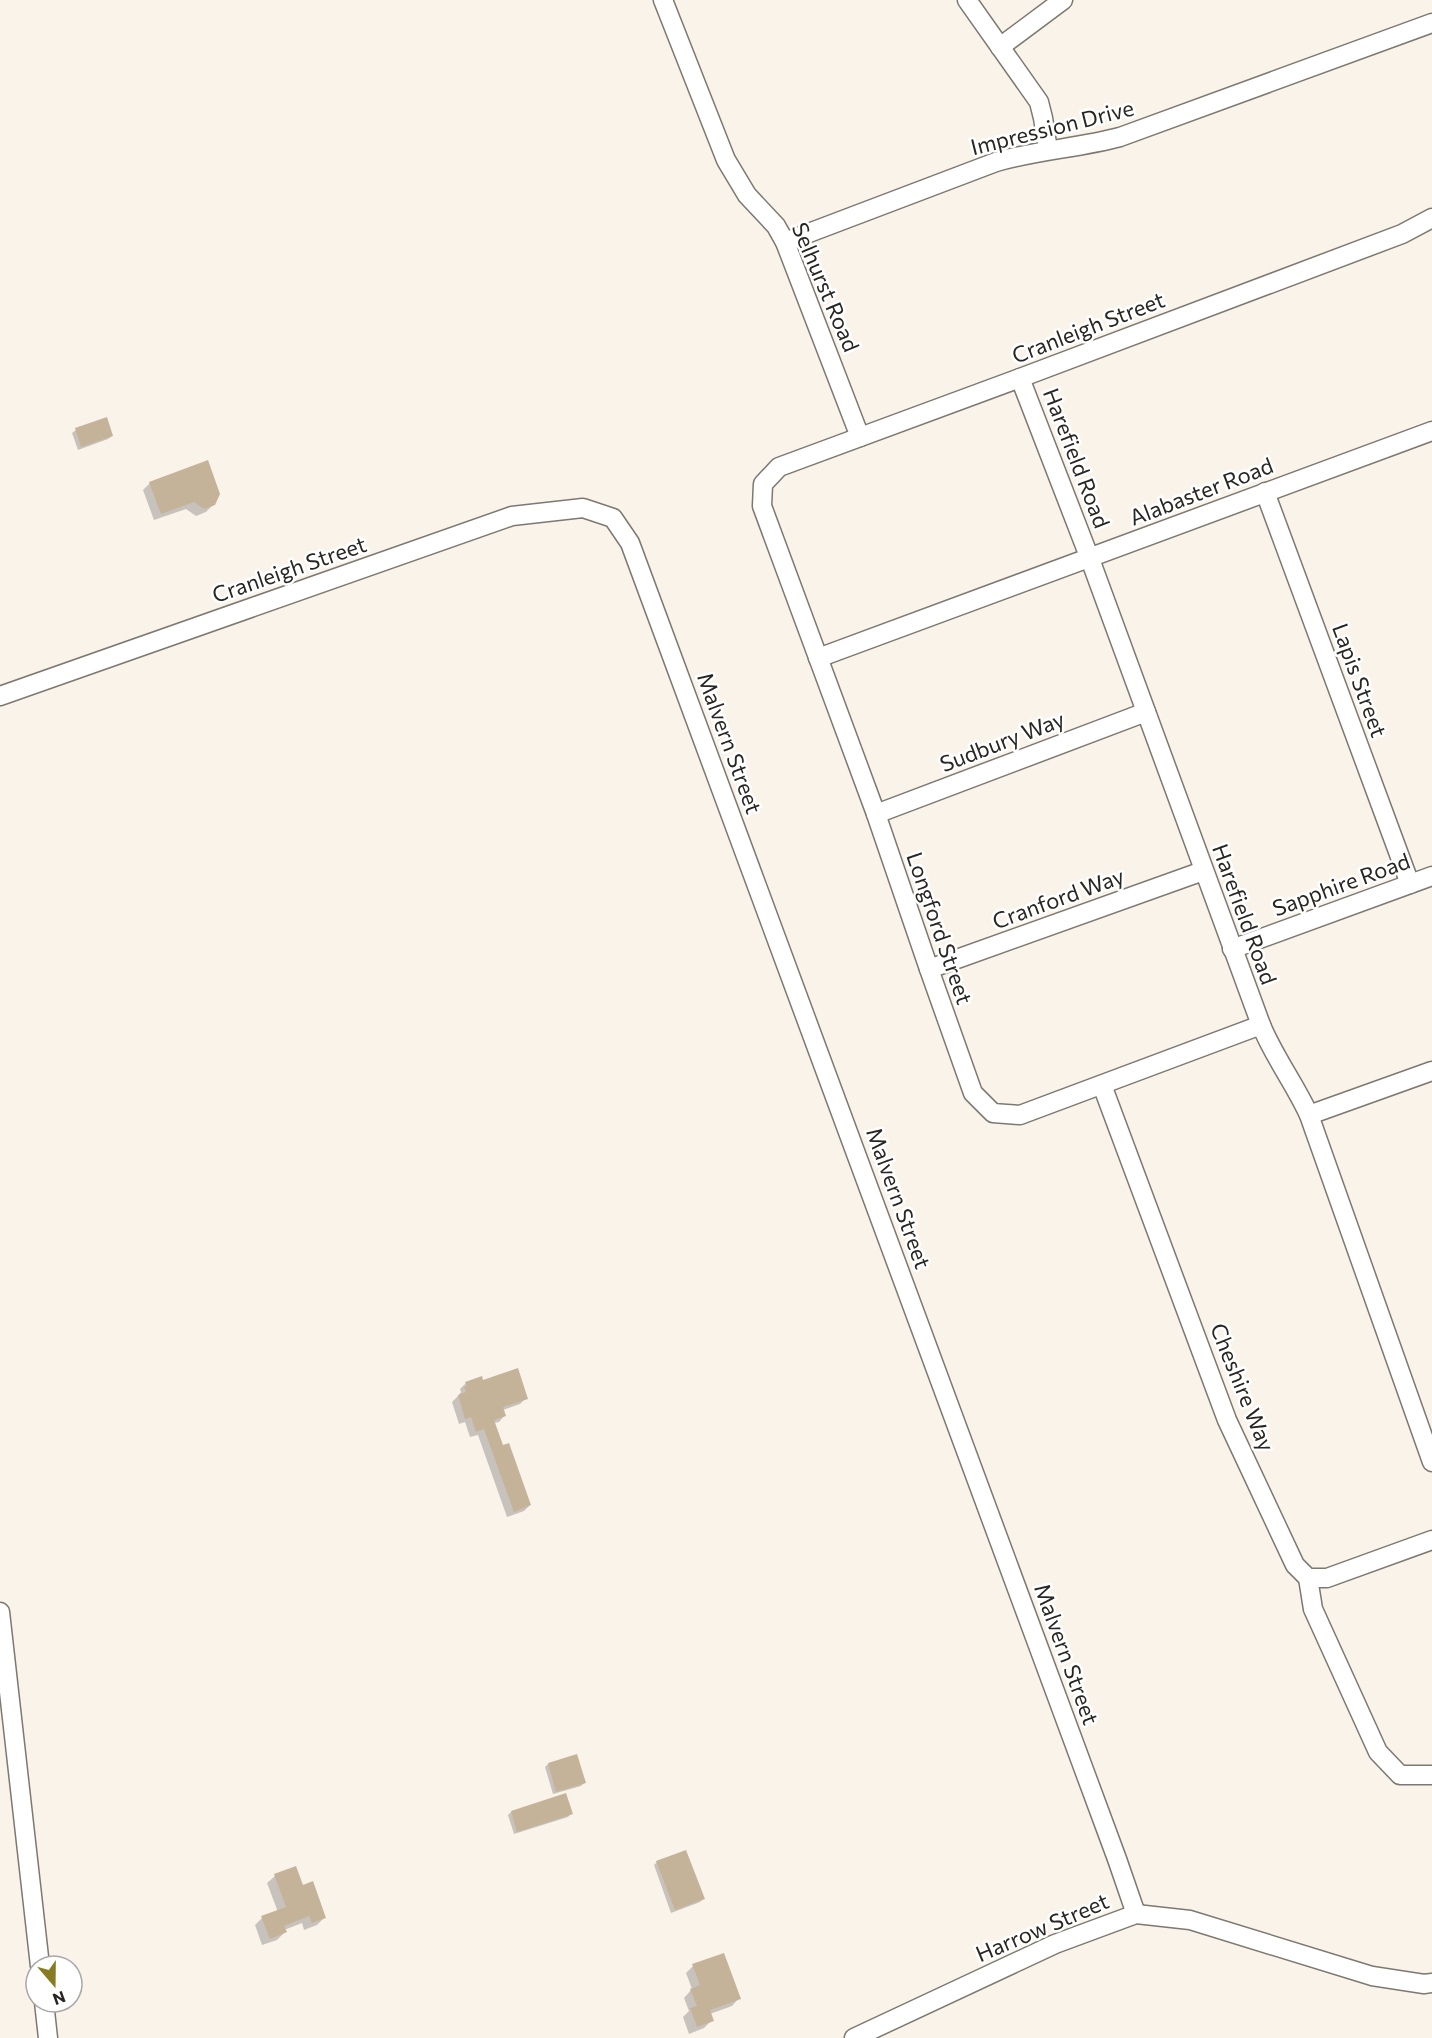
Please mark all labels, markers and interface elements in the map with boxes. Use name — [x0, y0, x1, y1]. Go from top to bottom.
street label: Impression Drive — [968, 94, 1136, 160]
street label: Selhurst Road — [787, 218, 865, 356]
street label: Cranleigh Street — [1008, 285, 1168, 369]
street label: Harefield Road — [1038, 384, 1116, 532]
street label: Alabaster Road — [1125, 451, 1277, 531]
street label: Cranleigh Street — [208, 530, 370, 608]
street label: Lapis Street — [1327, 619, 1393, 741]
street label: Malvern Street — [692, 669, 768, 817]
street label: Sudbury Way — [936, 705, 1068, 777]
street label: Harefield Road — [1207, 840, 1283, 988]
street label: Sapphire Road — [1269, 847, 1413, 921]
street label: Longford Street — [901, 848, 979, 1008]
street label: Cranford Way — [988, 862, 1128, 934]
street label: Malvern Street — [861, 1124, 937, 1272]
street label: Cheshire Way — [1205, 1319, 1281, 1455]
street label: Malvern Street — [1029, 1580, 1105, 1728]
street label: Harrow Street — [971, 1887, 1113, 1967]
north arrow — [24, 1954, 84, 2014]
text: N — [50, 1988, 68, 2010]

